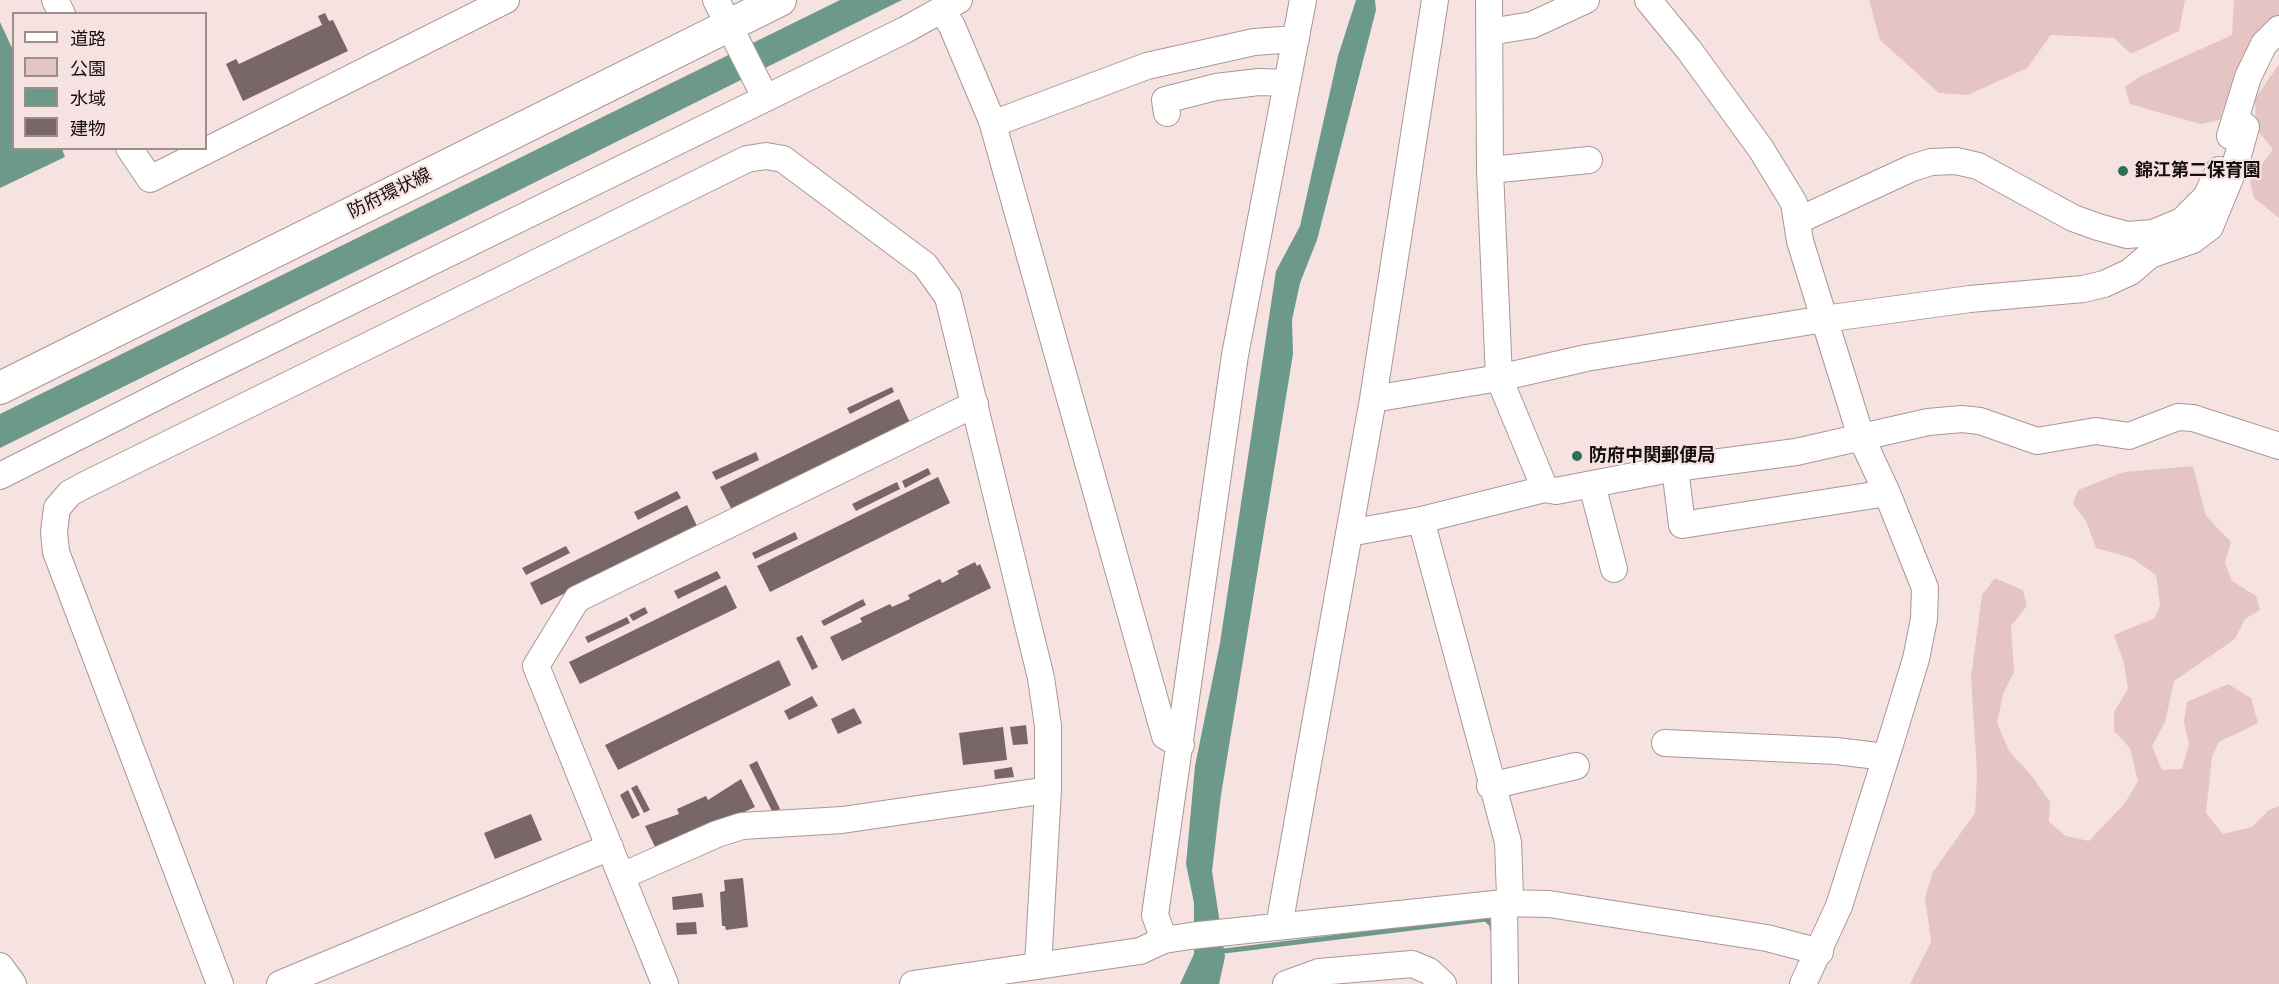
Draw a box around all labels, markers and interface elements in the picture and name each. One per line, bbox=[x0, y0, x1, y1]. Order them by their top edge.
legend bbox=[12, 12, 207, 150]
text: 道路 bbox=[70, 28, 106, 49]
text: 公園 bbox=[70, 58, 106, 79]
text: 水域 bbox=[70, 88, 106, 109]
text: 建物 bbox=[70, 118, 106, 139]
place label: 錦江第二保育園 bbox=[2135, 160, 2261, 182]
marker: 錦江第二保育園 bbox=[2116, 164, 2130, 178]
street label: 防府環状線 bbox=[345, 165, 435, 223]
place label: 防府中関郵便局 bbox=[1589, 445, 1715, 467]
marker: 防府中関郵便局 bbox=[1570, 449, 1584, 463]

